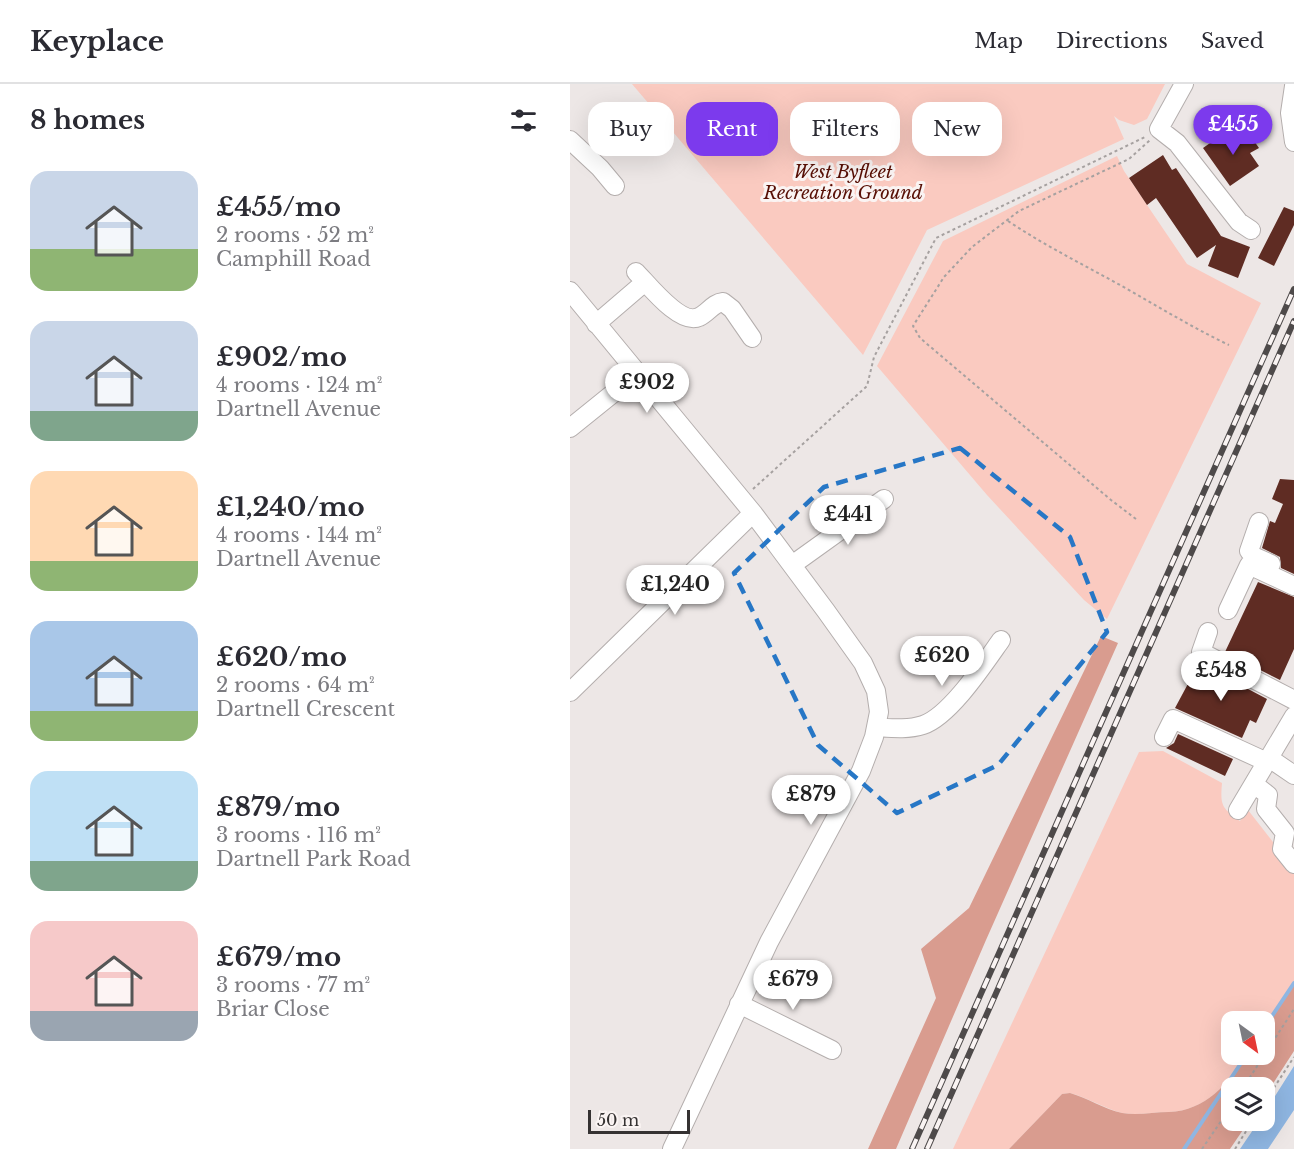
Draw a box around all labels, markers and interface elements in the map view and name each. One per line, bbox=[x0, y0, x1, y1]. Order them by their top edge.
text: Keyplace bbox=[30, 24, 164, 59]
text: Map bbox=[974, 28, 1023, 54]
text: Directions bbox=[1056, 28, 1168, 54]
text: Saved bbox=[1201, 28, 1264, 54]
chip: Buy bbox=[588, 102, 674, 156]
chip: Rent bbox=[686, 102, 778, 156]
chip: Filters bbox=[790, 102, 900, 156]
chip: New bbox=[912, 102, 1002, 156]
text: 8 homes bbox=[30, 104, 145, 136]
icon: filters bbox=[507, 104, 540, 137]
pin: £455 bbox=[1197, 105, 1269, 156]
text: £455 bbox=[1207, 112, 1259, 136]
park label: West Byfleet Recreation Ground bbox=[763, 161, 923, 204]
text: £455/mo bbox=[216, 191, 341, 223]
icon: home bbox=[78, 195, 150, 267]
text: 2 rooms · 52 m² bbox=[216, 223, 374, 247]
text: Camphill Road bbox=[216, 247, 371, 271]
text: £902/mo bbox=[216, 341, 347, 373]
icon: home bbox=[78, 345, 150, 417]
pin: £902 bbox=[611, 363, 683, 414]
text: £902 bbox=[619, 370, 675, 394]
text: 4 rooms · 124 m² bbox=[216, 373, 382, 397]
text: Dartnell Avenue bbox=[216, 397, 381, 421]
text: £1,240/mo bbox=[216, 491, 365, 523]
icon: home bbox=[78, 495, 150, 567]
pin: £441 bbox=[812, 495, 884, 546]
text: £441 bbox=[823, 502, 873, 526]
text: 4 rooms · 144 m² bbox=[216, 523, 382, 547]
text: Dartnell Avenue bbox=[216, 547, 381, 571]
pin: £1,240 bbox=[626, 565, 724, 616]
text: £1,240 bbox=[640, 572, 710, 596]
pin: £620 bbox=[906, 636, 978, 687]
text: £620/mo bbox=[216, 641, 347, 673]
text: £620 bbox=[914, 643, 970, 667]
icon: home bbox=[78, 645, 150, 717]
pin: £548 bbox=[1185, 651, 1257, 702]
text: £548 bbox=[1195, 658, 1247, 682]
text: 2 rooms · 64 m² bbox=[216, 673, 375, 697]
text: Dartnell Crescent bbox=[216, 697, 395, 721]
pin: £879 bbox=[775, 775, 847, 826]
text: £879 bbox=[786, 782, 836, 806]
text: £879/mo bbox=[216, 791, 340, 823]
icon: home bbox=[78, 795, 150, 867]
text: 3 rooms · 116 m² bbox=[216, 823, 381, 847]
text: Dartnell Park Road bbox=[216, 847, 411, 871]
text: £679/mo bbox=[216, 941, 341, 973]
icon: home bbox=[78, 945, 150, 1017]
pin: £679 bbox=[757, 960, 829, 1011]
text: £679 bbox=[767, 967, 819, 991]
text: 3 rooms · 77 m² bbox=[216, 973, 370, 997]
text: Briar Close bbox=[216, 997, 330, 1021]
north arrow bbox=[1221, 1011, 1275, 1065]
map controls bbox=[1221, 1011, 1275, 1131]
button: layers bbox=[1221, 1077, 1275, 1131]
scale bar bbox=[588, 1107, 690, 1134]
text: 50 m bbox=[597, 1110, 639, 1130]

